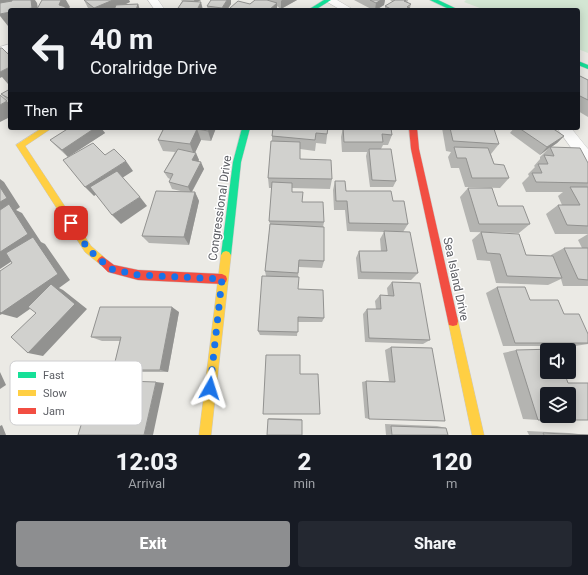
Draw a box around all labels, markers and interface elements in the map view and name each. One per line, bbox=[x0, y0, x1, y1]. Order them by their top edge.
text: 40 m bbox=[90, 23, 153, 56]
icon: left bbox=[24, 24, 76, 76]
text: Coralridge Drive bbox=[90, 57, 217, 78]
icon: arrive bbox=[65, 100, 87, 122]
text: Then bbox=[24, 102, 57, 120]
street label: Congressional Drive bbox=[206, 154, 234, 262]
pin bbox=[54, 206, 88, 240]
icon: arrive bbox=[60, 212, 82, 234]
street label: Sea Island Drive bbox=[440, 236, 472, 322]
map controls bbox=[540, 343, 576, 423]
button: sound bbox=[540, 343, 576, 379]
legend bbox=[10, 361, 142, 425]
position arrow bbox=[189, 367, 231, 409]
text: Fast bbox=[43, 369, 65, 382]
text: Slow bbox=[43, 387, 67, 400]
button: layers bbox=[540, 387, 576, 423]
text: Jam bbox=[43, 405, 65, 418]
text: 12:03 bbox=[116, 448, 178, 476]
text: 2 bbox=[297, 448, 311, 476]
text: 120 bbox=[431, 448, 472, 476]
text: Arrival bbox=[128, 476, 165, 491]
text: min bbox=[294, 476, 315, 491]
text: m bbox=[446, 476, 457, 491]
button: Exit bbox=[16, 521, 290, 567]
button: Share bbox=[298, 521, 572, 567]

